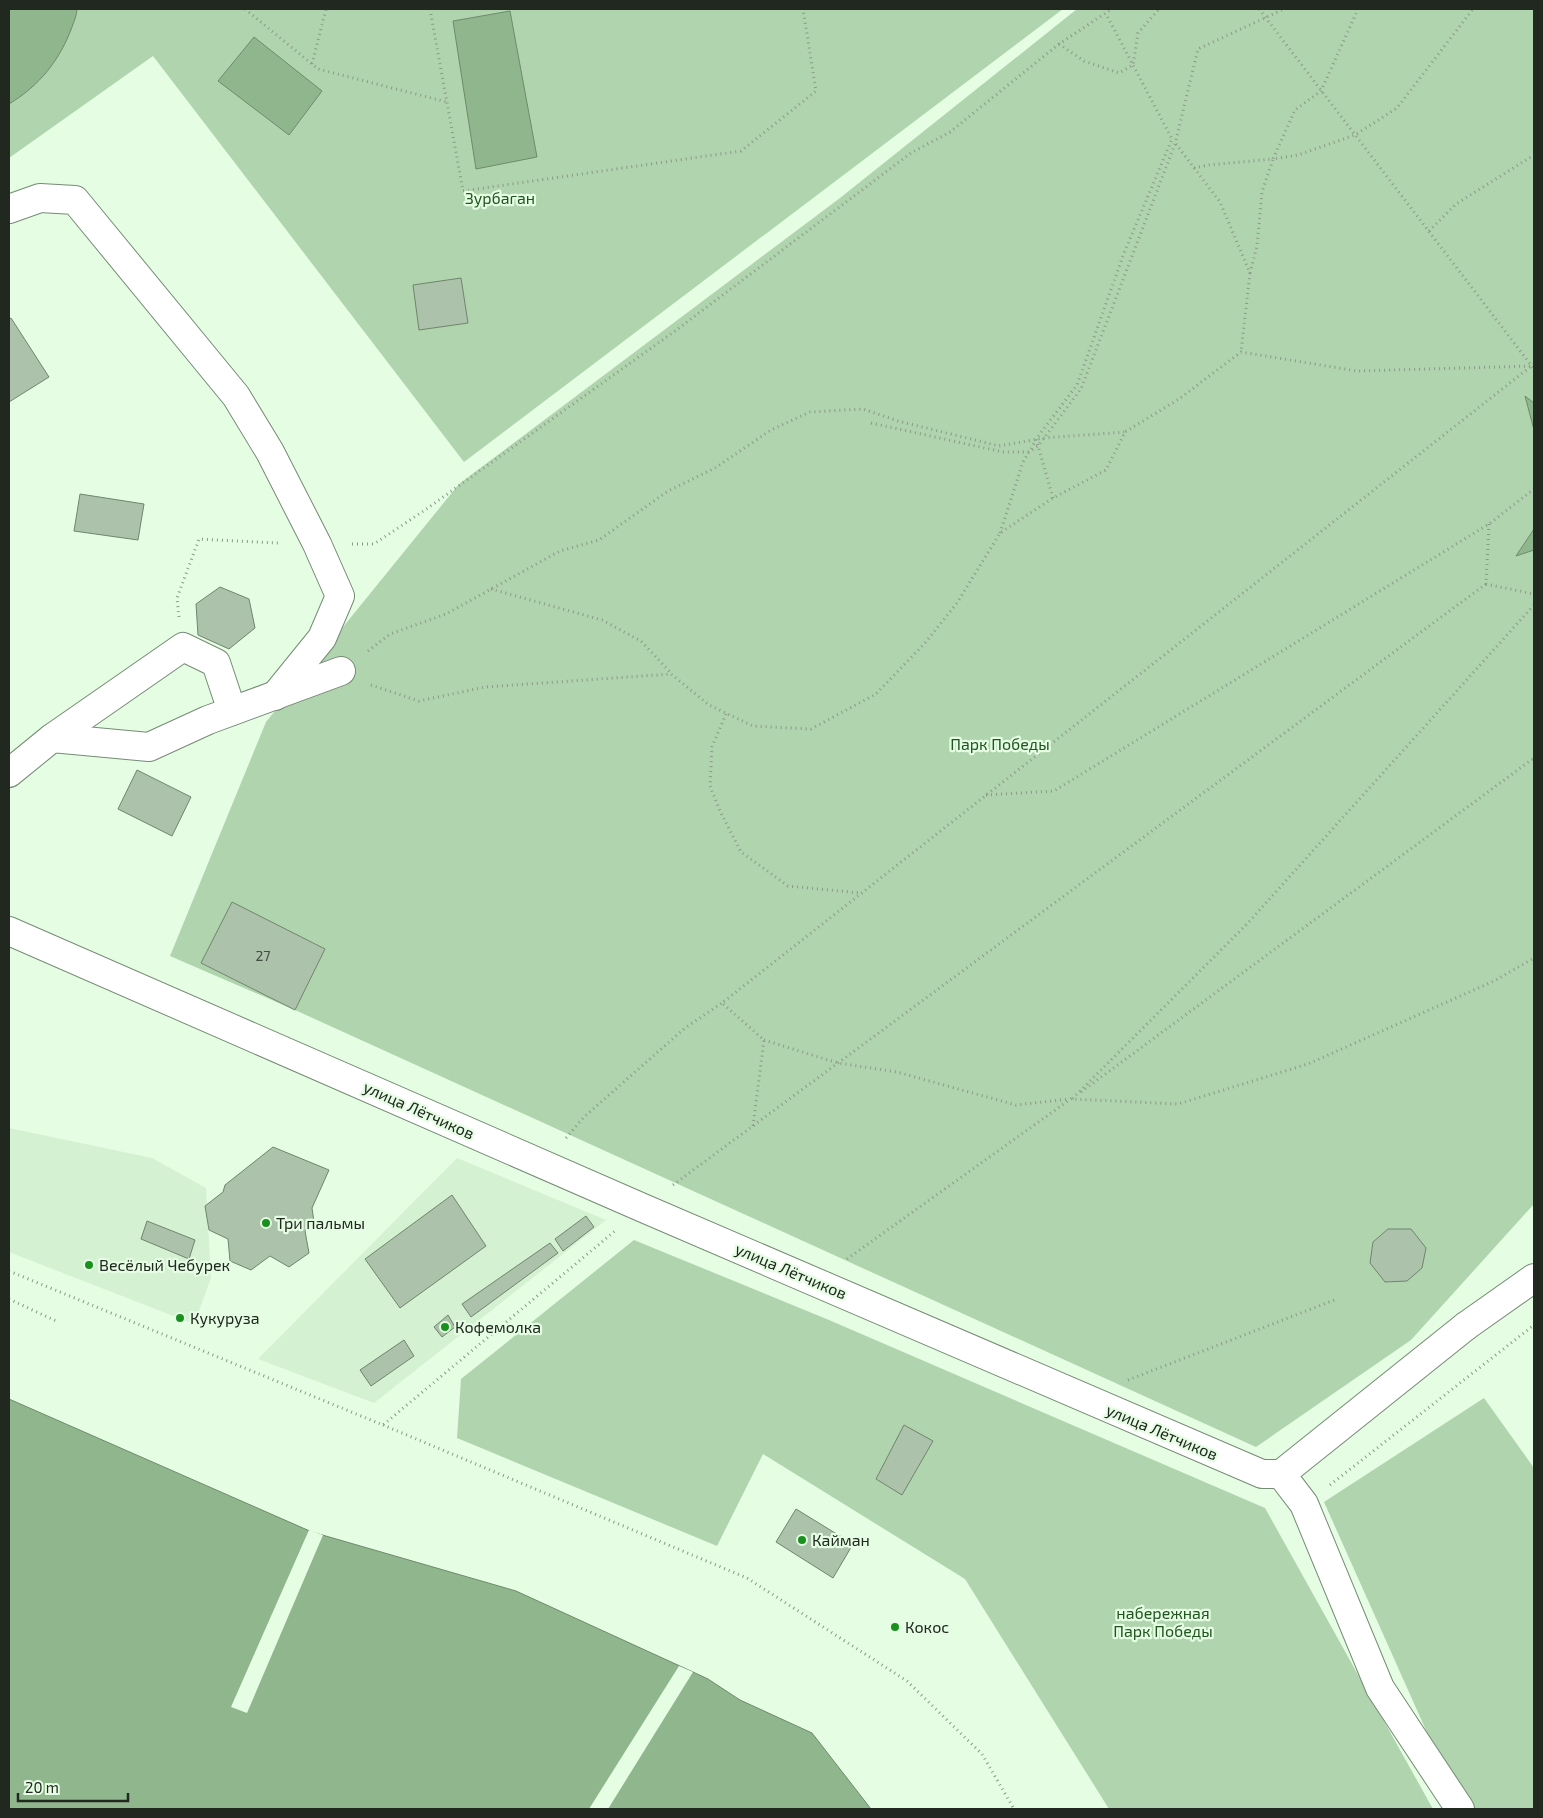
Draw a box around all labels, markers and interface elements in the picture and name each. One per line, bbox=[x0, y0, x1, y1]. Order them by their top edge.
park label: Зурбаган bbox=[465, 188, 535, 208]
park label: Парк Победы bbox=[950, 734, 1050, 753]
house number: 27 bbox=[255, 947, 271, 964]
street label: улица Лётчиков bbox=[360, 1077, 478, 1143]
place label: Три пальмы bbox=[276, 1213, 365, 1232]
marker: Три пальмы bbox=[260, 1217, 272, 1229]
street label: улица Лётчиков bbox=[732, 1238, 850, 1304]
place label: Весёлый Чебурек bbox=[99, 1255, 231, 1275]
marker: Весёлый Чебурек bbox=[83, 1259, 95, 1271]
place label: Кукуруза bbox=[190, 1308, 260, 1328]
marker: Кукуруза bbox=[174, 1312, 186, 1324]
place label: Кофемолка bbox=[455, 1317, 541, 1336]
marker: Кофемолка bbox=[439, 1321, 451, 1333]
street label: улица Лётчиков bbox=[1103, 1399, 1221, 1465]
place label: Кайман bbox=[812, 1530, 870, 1549]
marker: Кайман bbox=[796, 1534, 808, 1546]
park label: набережная Парк Победы bbox=[1113, 1603, 1213, 1640]
place label: Кокос bbox=[905, 1617, 949, 1636]
marker: Кокос bbox=[889, 1621, 901, 1633]
scale bar bbox=[18, 1770, 128, 1802]
text: 20 m bbox=[25, 1778, 59, 1796]

